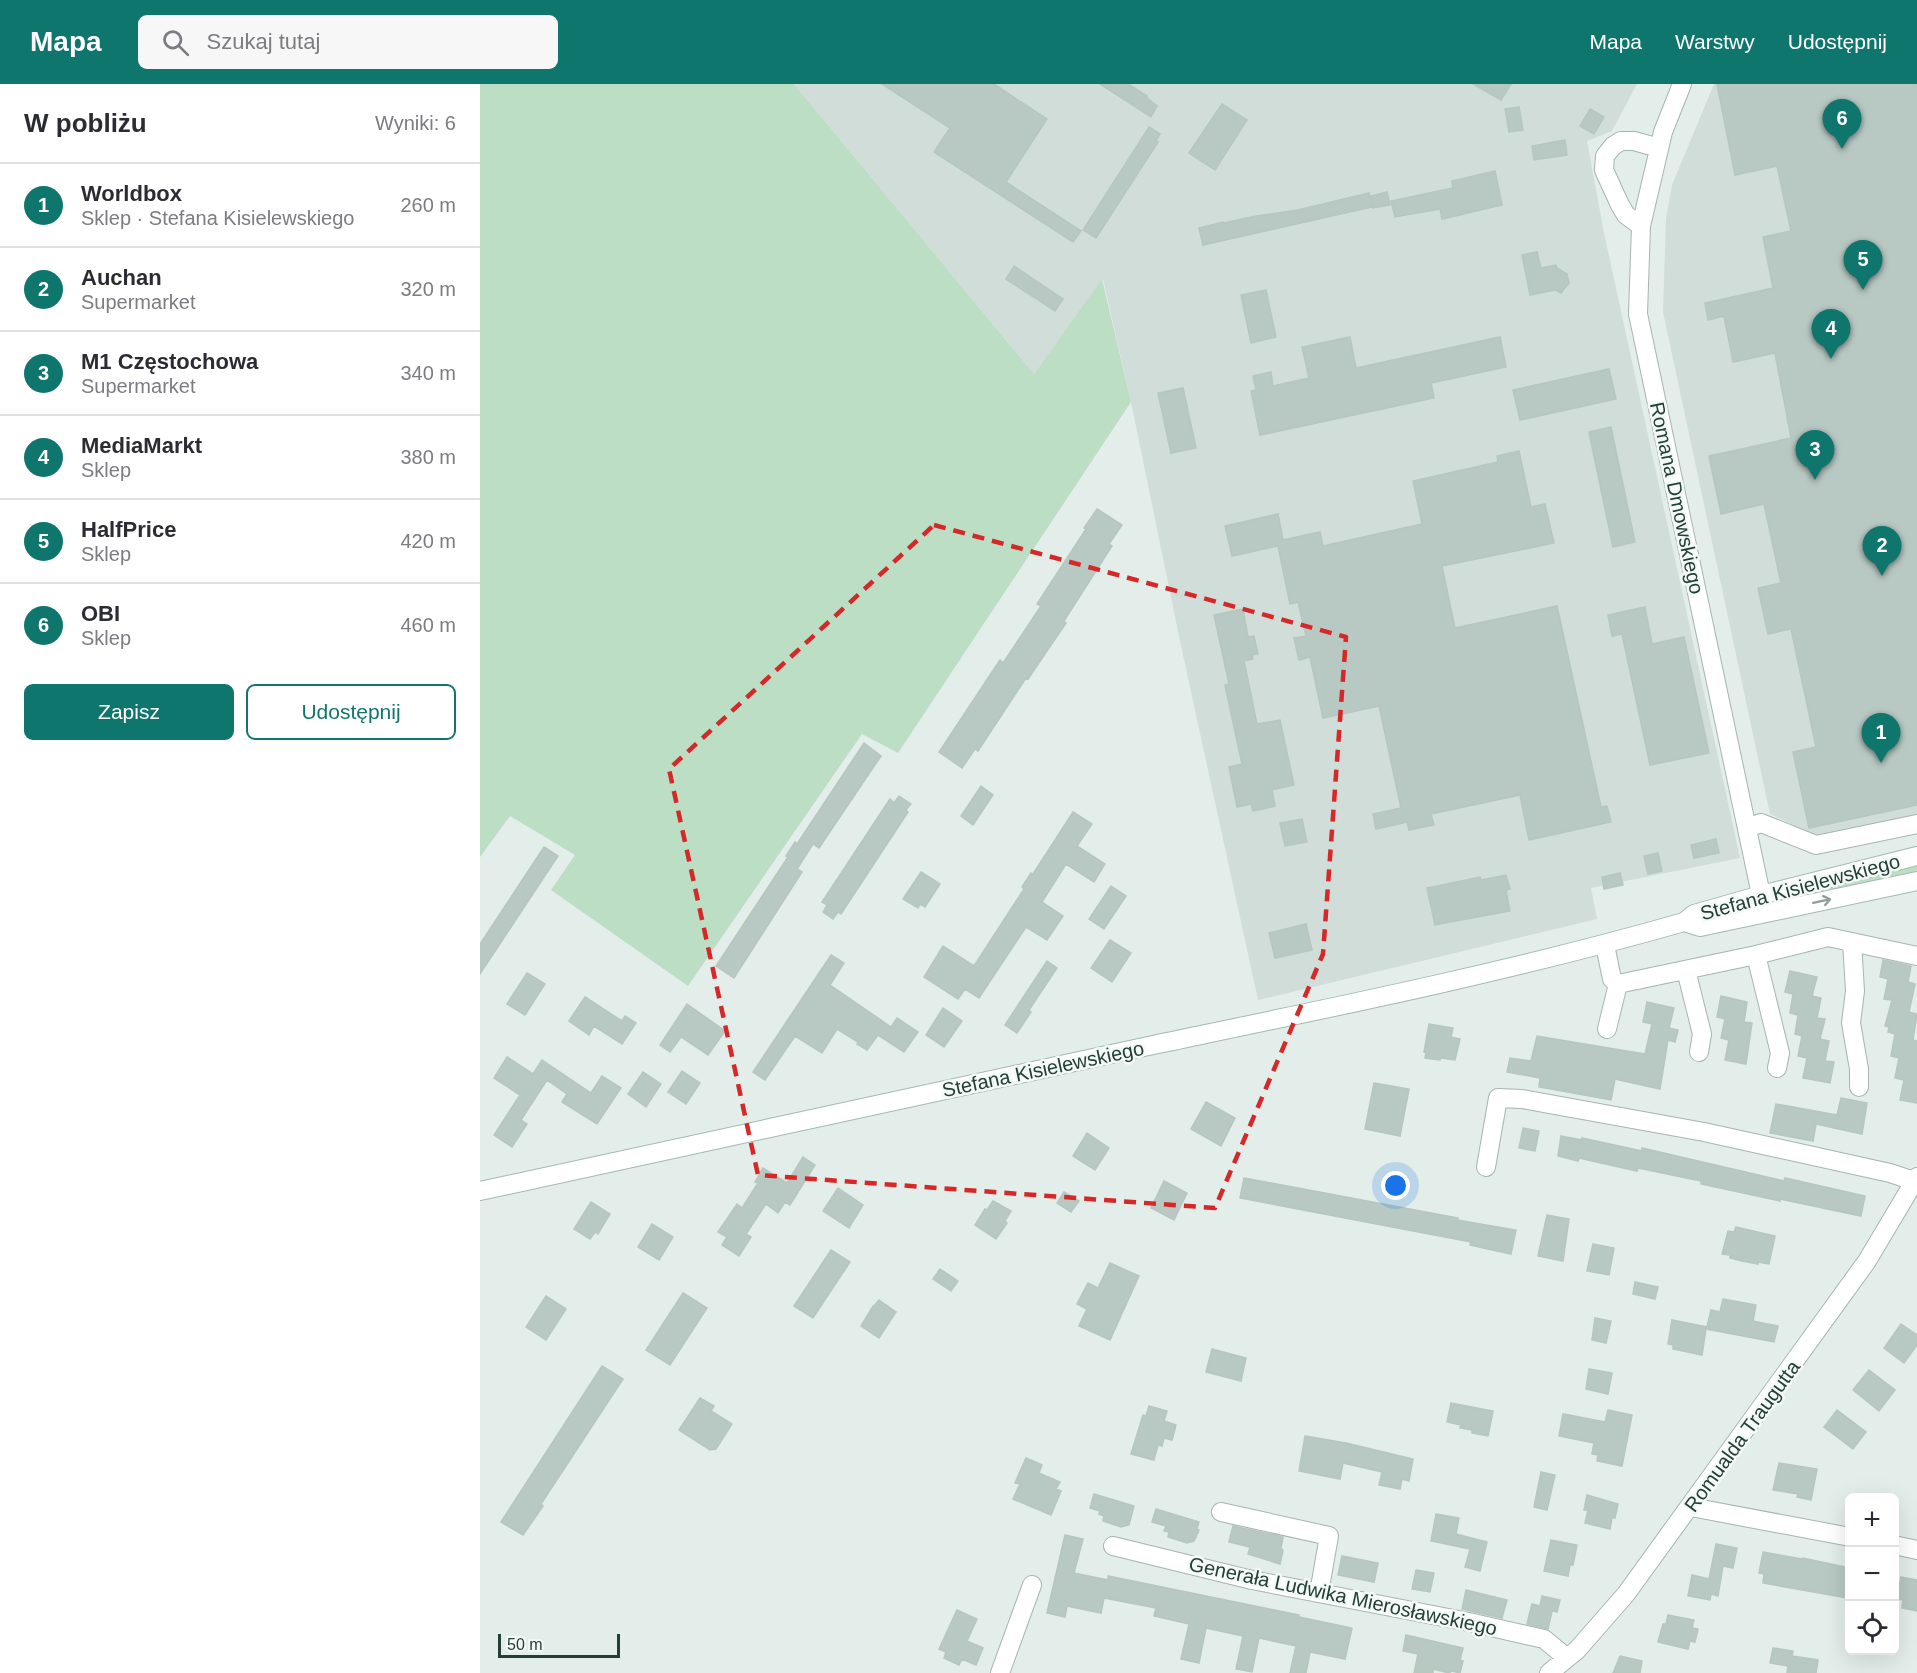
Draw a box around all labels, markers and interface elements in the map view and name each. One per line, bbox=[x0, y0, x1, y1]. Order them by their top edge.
search box bbox=[138, 15, 558, 69]
text: Mapa bbox=[30, 26, 102, 57]
icon: search bbox=[159, 26, 192, 59]
text: Szukaj tutaj bbox=[207, 29, 320, 54]
text: Mapa bbox=[1590, 30, 1642, 53]
text: Warstwy bbox=[1675, 30, 1755, 53]
text: Udostępnij bbox=[1788, 30, 1887, 53]
pin: 6 bbox=[1822, 100, 1862, 149]
text: W pobliżu bbox=[24, 108, 147, 138]
text: Wyniki: 6 bbox=[375, 112, 456, 134]
text: Worldbox bbox=[81, 181, 182, 206]
text: 1 bbox=[38, 194, 49, 216]
text: 260 m bbox=[400, 194, 456, 216]
text: Sklep · Stefana Kisielewskiego bbox=[81, 207, 354, 229]
pin: 5 bbox=[1844, 240, 1882, 290]
text: Auchan bbox=[81, 265, 162, 290]
text: 2 bbox=[38, 278, 49, 300]
text: 320 m bbox=[400, 278, 456, 300]
text: Supermarket bbox=[81, 291, 196, 313]
pin: 4 bbox=[1812, 310, 1850, 359]
text: M1 Częstochowa bbox=[81, 349, 258, 374]
text: 3 bbox=[38, 362, 49, 384]
text: 340 m bbox=[400, 362, 456, 384]
text: Supermarket bbox=[81, 375, 196, 397]
street label: Romana Dmowskiego bbox=[1646, 400, 1708, 596]
pin: 3 bbox=[1796, 430, 1834, 480]
text: MediaMarkt bbox=[81, 433, 202, 458]
text: 4 bbox=[38, 446, 49, 468]
text: 380 m bbox=[400, 446, 456, 468]
text: Sklep bbox=[81, 459, 131, 481]
text: HalfPrice bbox=[81, 517, 176, 542]
pin: 2 bbox=[1862, 526, 1902, 576]
text: 5 bbox=[38, 530, 49, 552]
text: 420 m bbox=[400, 530, 456, 552]
text: Sklep bbox=[81, 543, 131, 565]
text: OBI bbox=[81, 601, 120, 626]
text: 6 bbox=[38, 614, 49, 636]
text: 460 m bbox=[400, 614, 456, 636]
text: Sklep bbox=[81, 627, 131, 649]
button: Zapisz bbox=[24, 684, 234, 740]
button: Udostępnij bbox=[246, 684, 456, 740]
pin: 1 bbox=[1862, 714, 1900, 763]
street label: Stefana Kisielewskiego bbox=[1698, 850, 1902, 924]
one-way arrow bbox=[1812, 895, 1831, 907]
street label: Stefana Kisielewskiego bbox=[940, 1037, 1146, 1101]
your location bbox=[1381, 1171, 1410, 1200]
street label: Romualda Traugutta bbox=[1680, 1356, 1805, 1516]
map controls bbox=[1845, 1493, 1899, 1655]
button: + bbox=[1845, 1493, 1899, 1547]
button: − bbox=[1845, 1547, 1899, 1601]
street label: Generała Ludwika Mierosławskiego bbox=[1187, 1553, 1499, 1639]
button: locate bbox=[1845, 1601, 1899, 1655]
scale bar bbox=[498, 1631, 620, 1658]
text: 50 m bbox=[507, 1636, 543, 1653]

